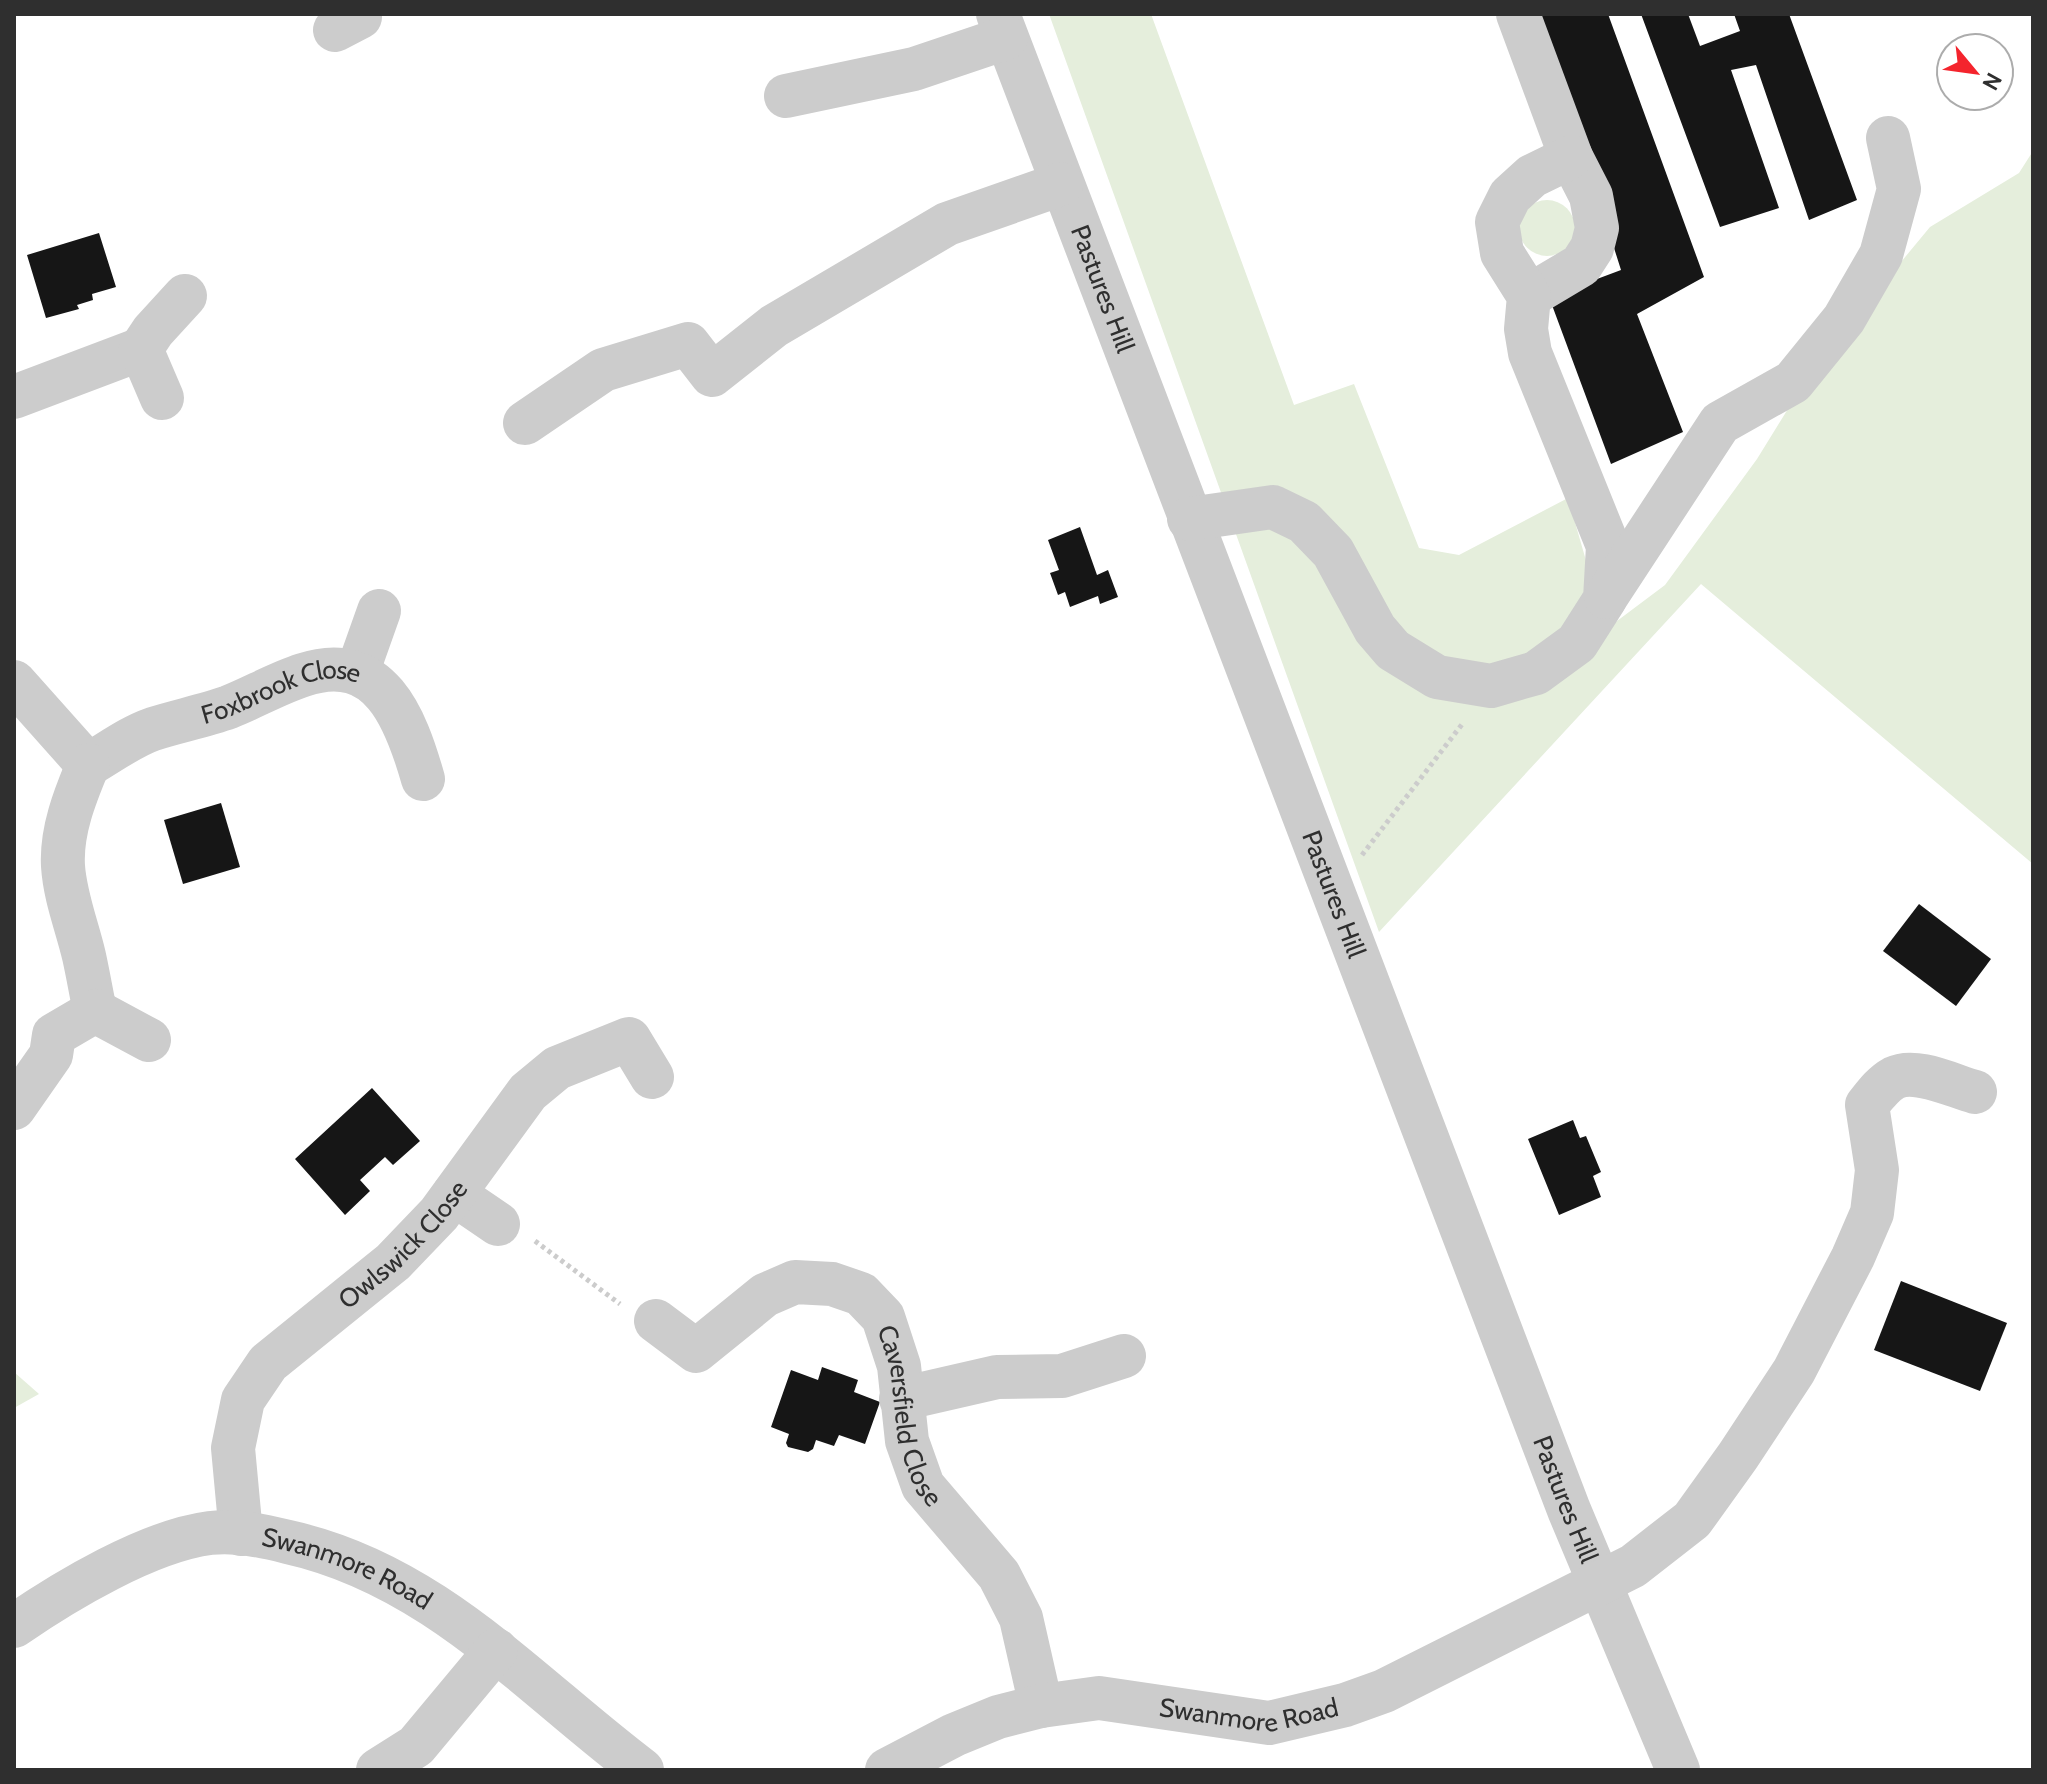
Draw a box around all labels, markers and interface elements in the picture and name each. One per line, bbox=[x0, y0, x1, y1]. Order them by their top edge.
north arrow bbox=[1935, 32, 2015, 112]
text: N bbox=[1976, 68, 2008, 95]
street label: Pastures Hill bbox=[1064, 220, 1142, 357]
street label: Foxbrook Close bbox=[197, 653, 365, 731]
street label: Pastures Hill bbox=[1295, 826, 1373, 962]
street label: Owlswick Close bbox=[332, 1174, 474, 1316]
street label: Caversfield Close bbox=[871, 1321, 949, 1513]
street label: Pastures Hill bbox=[1526, 1431, 1605, 1568]
street label: Swanmore Road bbox=[259, 1521, 438, 1617]
street label: Swanmore Road bbox=[1157, 1691, 1342, 1740]

